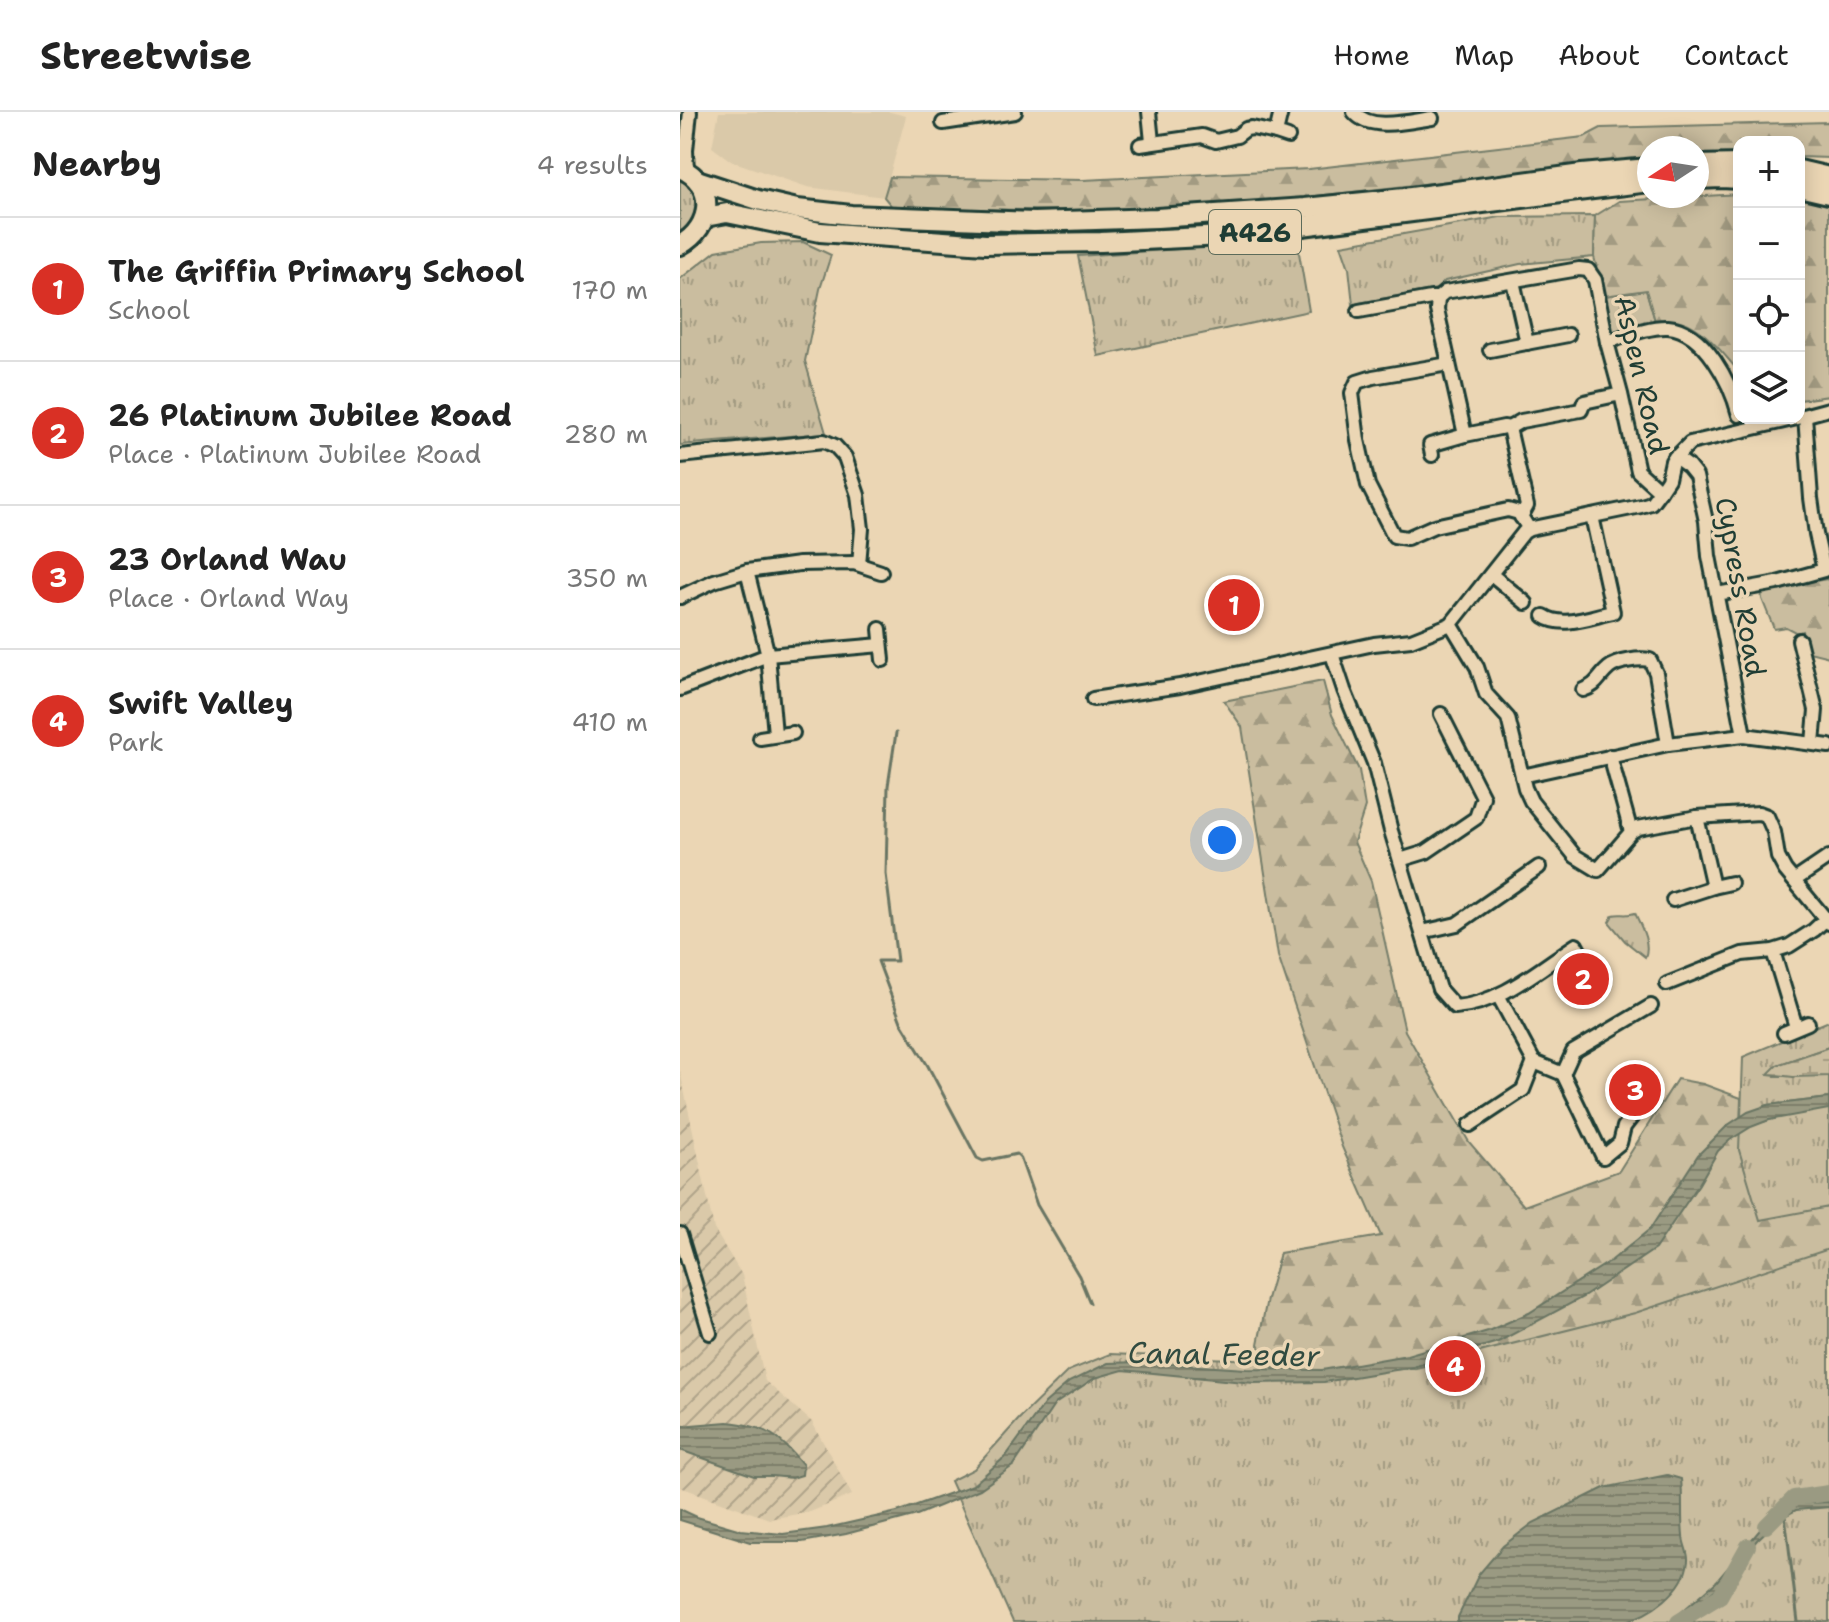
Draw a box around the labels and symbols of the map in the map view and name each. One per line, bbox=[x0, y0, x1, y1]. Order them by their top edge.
north arrow bbox=[1637, 136, 1709, 208]
road number: A426 bbox=[1209, 210, 1301, 254]
street label: Aspen Road bbox=[1605, 292, 1679, 458]
street label: Cypress Road bbox=[1706, 494, 1776, 680]
pin: 1 bbox=[1208, 575, 1260, 635]
your location bbox=[1202, 820, 1242, 860]
pin: 2 bbox=[1557, 949, 1609, 1009]
pin: 3 bbox=[1609, 1060, 1661, 1120]
water label: Canal Feeder bbox=[1127, 1332, 1321, 1376]
pin: 4 bbox=[1429, 1336, 1481, 1396]

